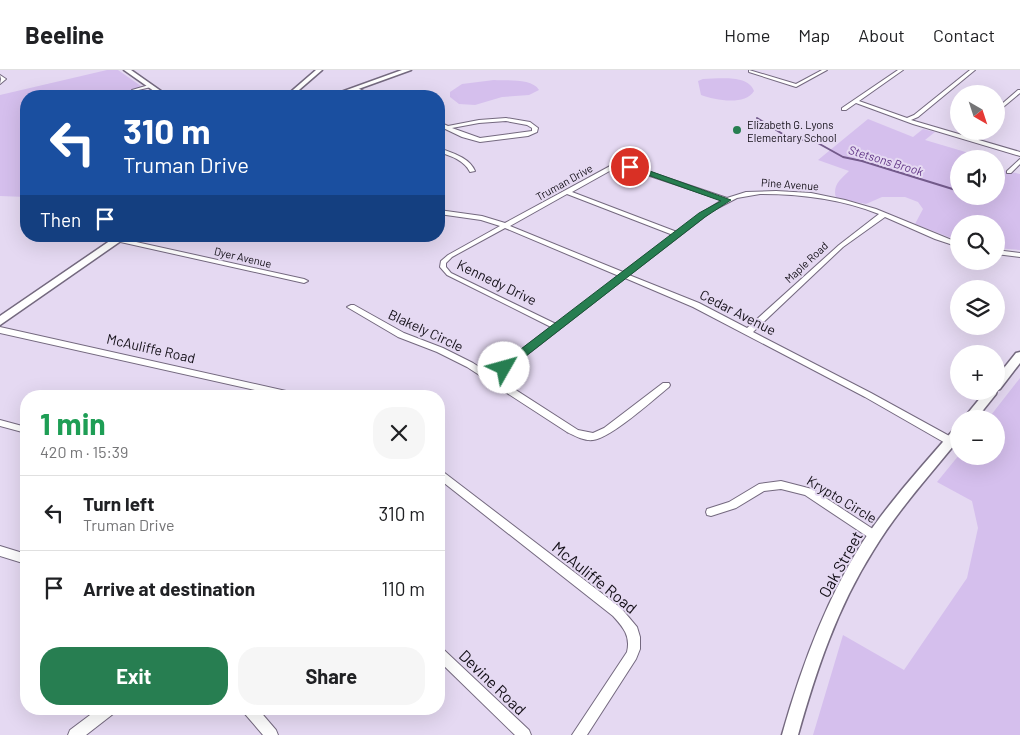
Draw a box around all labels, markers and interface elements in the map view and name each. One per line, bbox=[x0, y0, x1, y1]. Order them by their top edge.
text: Beeline bbox=[25, 20, 104, 49]
text: Home bbox=[724, 24, 770, 46]
text: Map bbox=[798, 24, 830, 46]
text: About bbox=[858, 24, 905, 46]
text: Contact bbox=[933, 24, 995, 46]
north arrow bbox=[950, 85, 1005, 140]
map controls bbox=[950, 85, 1005, 465]
text: 310 m bbox=[123, 109, 210, 151]
icon: left bbox=[40, 110, 105, 175]
place label: Elizabeth G. Lyons Elementary School bbox=[747, 118, 837, 144]
marker: Elizabeth G. Lyons Elementary School bbox=[731, 124, 743, 136]
water label: Stetsons Brook bbox=[847, 142, 925, 178]
pin bbox=[609, 146, 651, 188]
button: sound bbox=[950, 150, 1005, 205]
text: Truman Drive bbox=[123, 151, 249, 177]
icon: arrive bbox=[616, 153, 644, 181]
street label: Truman Drive bbox=[533, 161, 595, 203]
street label: Pine Avenue bbox=[761, 175, 820, 193]
icon: arrive bbox=[91, 205, 119, 233]
text: Then bbox=[40, 208, 81, 231]
button: search bbox=[950, 215, 1005, 270]
street label: Maple Road bbox=[782, 239, 830, 285]
street label: Dyer Avenue bbox=[213, 244, 273, 270]
street label: Kennedy Drive bbox=[454, 255, 540, 309]
button: layers bbox=[950, 280, 1005, 335]
street label: Cedar Avenue bbox=[697, 286, 779, 338]
street label: Blakely Circle bbox=[386, 305, 466, 355]
street label: McAuliffe Road bbox=[105, 330, 197, 366]
position arrow bbox=[477, 341, 529, 393]
button: + bbox=[950, 345, 1005, 400]
text: 1 min bbox=[40, 405, 106, 441]
button: close bbox=[373, 407, 425, 459]
button: − bbox=[950, 410, 1005, 465]
text: 420 m · 15:39 bbox=[40, 442, 128, 461]
street label: Krypto Circle bbox=[804, 471, 880, 527]
text: Turn left bbox=[83, 492, 154, 515]
icon: left bbox=[40, 499, 68, 527]
text: 310 m bbox=[378, 502, 425, 525]
text: Truman Drive bbox=[83, 515, 175, 534]
street label: Oak Street bbox=[814, 528, 866, 600]
street label: McAuliffe Road bbox=[549, 537, 641, 617]
icon: arrive bbox=[40, 574, 68, 602]
text: Arrive at destination bbox=[83, 577, 255, 600]
text: 110 m bbox=[381, 577, 425, 600]
street label: Devine Road bbox=[456, 645, 530, 719]
button: Exit bbox=[40, 647, 228, 705]
button: Share bbox=[238, 647, 425, 705]

